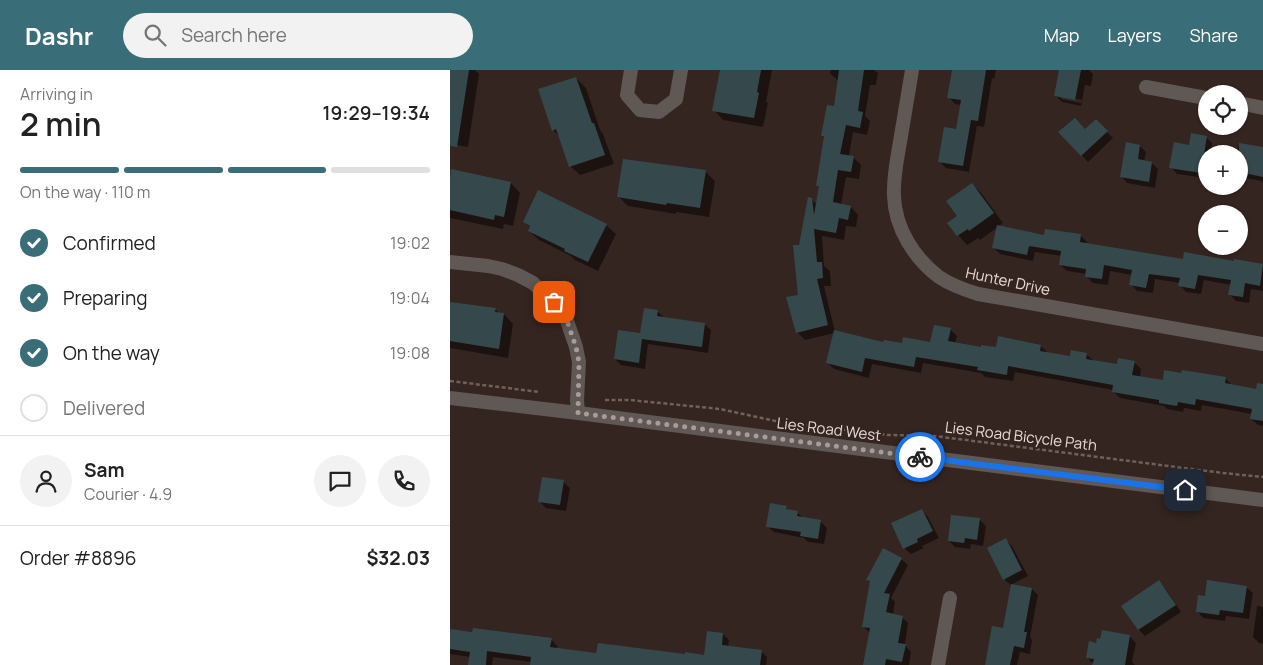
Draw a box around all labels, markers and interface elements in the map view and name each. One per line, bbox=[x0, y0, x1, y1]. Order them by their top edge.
search box bbox=[123, 13, 473, 58]
text: Dashr bbox=[25, 19, 93, 52]
icon: search bbox=[141, 21, 169, 49]
text: Search here bbox=[181, 22, 287, 48]
text: Map bbox=[1044, 23, 1079, 47]
text: Layers bbox=[1107, 23, 1161, 47]
text: Share bbox=[1189, 23, 1238, 47]
text: Arriving in bbox=[20, 83, 93, 105]
map controls bbox=[1198, 85, 1248, 255]
button: locate bbox=[1198, 85, 1248, 135]
text: 19:29–19:34 bbox=[323, 100, 430, 126]
text: 2 min bbox=[20, 102, 102, 146]
button: + bbox=[1198, 145, 1248, 195]
text: On the way · 110 m bbox=[20, 181, 150, 203]
button: − bbox=[1198, 205, 1248, 255]
icon: check bbox=[20, 229, 48, 257]
text: Confirmed bbox=[63, 230, 156, 256]
text: 19:02 bbox=[390, 232, 430, 254]
street label: Hunter Drive bbox=[964, 262, 1052, 300]
pin bbox=[533, 281, 575, 323]
icon: check bbox=[20, 284, 48, 312]
text: Preparing bbox=[63, 285, 148, 311]
text: 19:04 bbox=[390, 287, 430, 309]
icon: bag bbox=[540, 288, 568, 316]
icon: check bbox=[20, 339, 48, 367]
text: On the way bbox=[63, 340, 160, 366]
text: 19:08 bbox=[390, 342, 430, 364]
text: Delivered bbox=[63, 395, 145, 421]
street label: Lies Road West bbox=[776, 412, 882, 446]
street label: Lies Road Bicycle Path bbox=[944, 416, 1098, 456]
courier bbox=[895, 432, 945, 482]
icon: bike bbox=[906, 443, 934, 471]
button: person bbox=[20, 455, 72, 507]
button: chat bbox=[314, 455, 366, 507]
button: phone bbox=[378, 455, 430, 507]
text: Sam bbox=[84, 457, 125, 483]
pin bbox=[1164, 469, 1206, 511]
icon: home bbox=[1171, 476, 1199, 504]
text: Courier · 4.9 bbox=[84, 483, 172, 505]
text: Order #8896 bbox=[20, 545, 137, 571]
text: $32.03 bbox=[366, 545, 430, 571]

